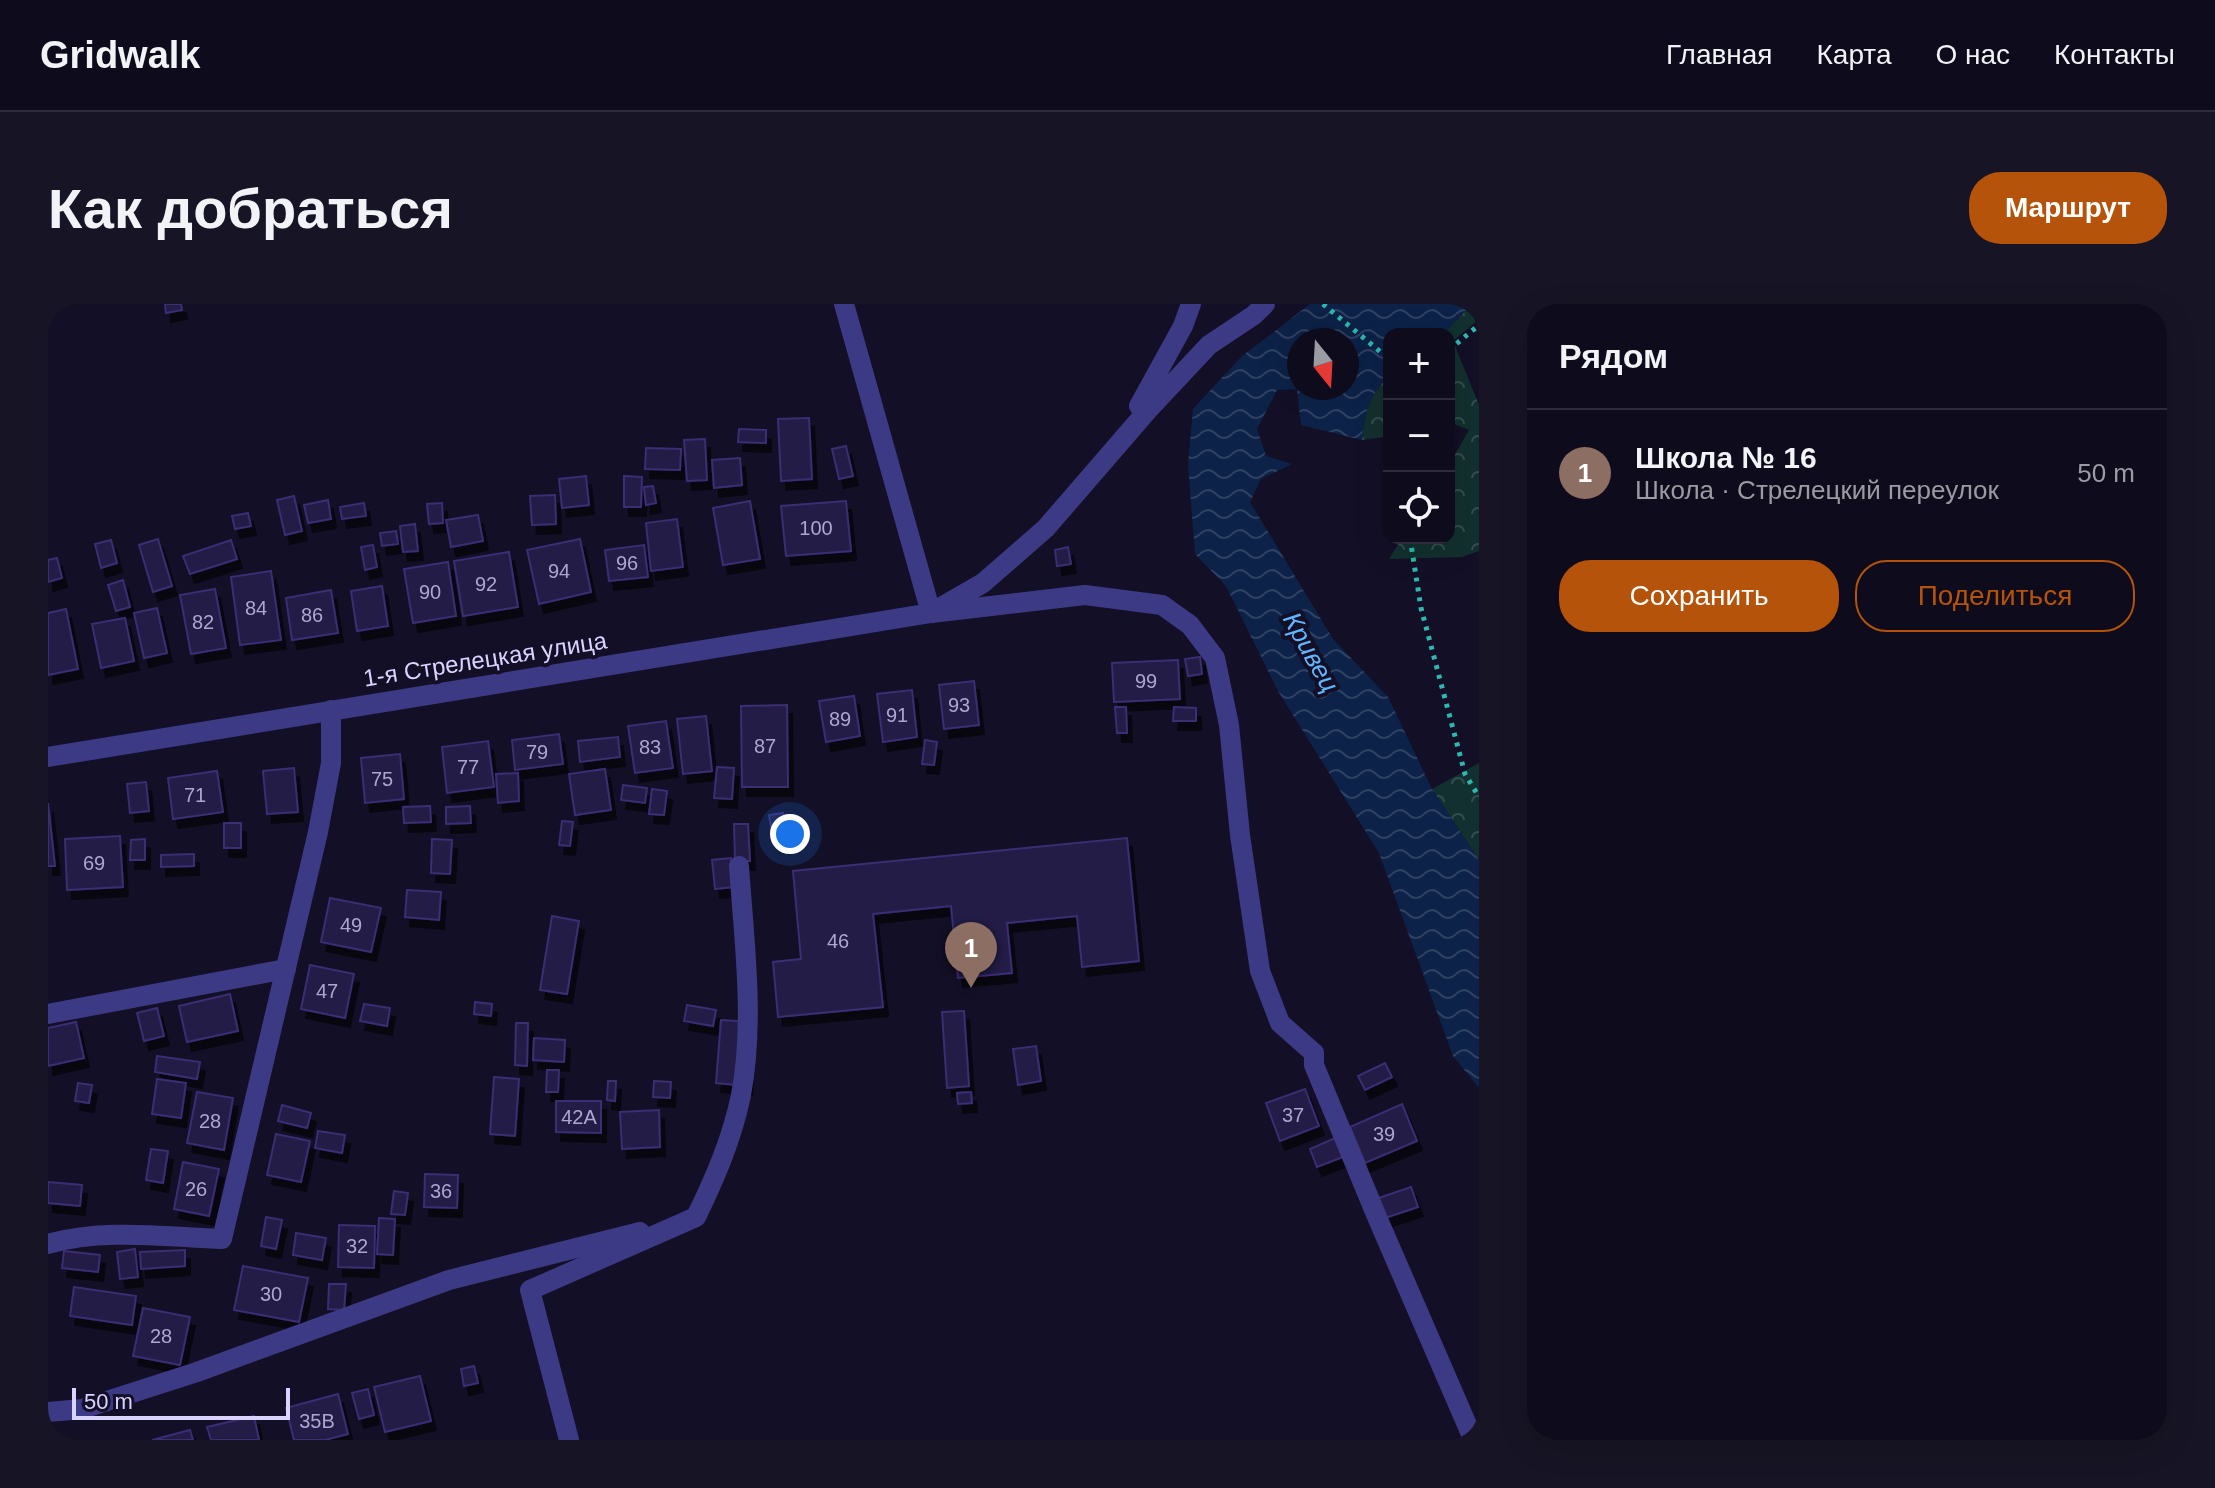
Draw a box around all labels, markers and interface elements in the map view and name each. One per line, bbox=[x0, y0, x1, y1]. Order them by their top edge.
text: Gridwalk bbox=[40, 34, 201, 76]
text: Главная bbox=[1666, 39, 1773, 70]
text: Карта bbox=[1817, 39, 1891, 70]
text: О нас bbox=[1935, 39, 2010, 70]
text: Контакты bbox=[2054, 39, 2175, 70]
button: Маршрут bbox=[1969, 172, 2167, 244]
text: Как добраться bbox=[48, 177, 453, 240]
north arrow bbox=[1287, 328, 1359, 400]
map controls bbox=[1383, 328, 1455, 544]
button: + bbox=[1383, 328, 1455, 400]
text: Рядом bbox=[1559, 337, 1668, 375]
button: − bbox=[1383, 400, 1455, 472]
text: Школа № 16 bbox=[1635, 441, 1817, 474]
text: 1 bbox=[1578, 458, 1592, 488]
text: 50 m bbox=[2077, 458, 2135, 488]
button: locate bbox=[1383, 472, 1455, 544]
text: Школа · Стрелецкий переулок bbox=[1635, 475, 1999, 505]
house number: 100 bbox=[799, 517, 833, 539]
house number: 96 bbox=[616, 552, 638, 574]
house number: 94 bbox=[548, 560, 570, 582]
button: Сохранить bbox=[1559, 560, 1839, 632]
button: Поделиться bbox=[1855, 560, 2135, 632]
house number: 92 bbox=[475, 573, 497, 595]
house number: 90 bbox=[419, 581, 441, 603]
house number: 84 bbox=[245, 597, 267, 619]
house number: 86 bbox=[301, 604, 323, 626]
water label: Кривец bbox=[1277, 607, 1345, 697]
house number: 82 bbox=[192, 611, 214, 633]
street label: 1-я Стрелецкая улица bbox=[361, 626, 609, 692]
house number: 99 bbox=[1135, 670, 1157, 692]
house number: 93 bbox=[948, 694, 970, 716]
house number: 91 bbox=[886, 704, 908, 726]
house number: 89 bbox=[829, 708, 851, 730]
house number: 87 bbox=[754, 735, 776, 757]
house number: 83 bbox=[639, 736, 661, 758]
house number: 79 bbox=[526, 741, 548, 763]
house number: 77 bbox=[457, 756, 479, 778]
house number: 75 bbox=[371, 768, 393, 790]
house number: 71 bbox=[184, 784, 206, 806]
your location bbox=[770, 814, 810, 854]
house number: 69 bbox=[83, 852, 105, 874]
house number: 49 bbox=[340, 914, 362, 936]
pin: 1 bbox=[945, 922, 997, 988]
house number: 46 bbox=[827, 930, 849, 952]
house number: 47 bbox=[316, 980, 338, 1002]
house number: 37 bbox=[1282, 1104, 1304, 1126]
house number: 42А bbox=[561, 1106, 597, 1128]
house number: 28 bbox=[199, 1110, 221, 1132]
house number: 39 bbox=[1373, 1123, 1395, 1145]
house number: 26 bbox=[185, 1178, 207, 1200]
house number: 36 bbox=[430, 1180, 452, 1202]
house number: 32 bbox=[346, 1235, 368, 1257]
house number: 30 bbox=[260, 1283, 282, 1305]
house number: 28 bbox=[150, 1325, 172, 1347]
scale bar bbox=[72, 1384, 290, 1420]
text: 50 m bbox=[84, 1389, 133, 1414]
house number: 35В bbox=[299, 1410, 335, 1432]

